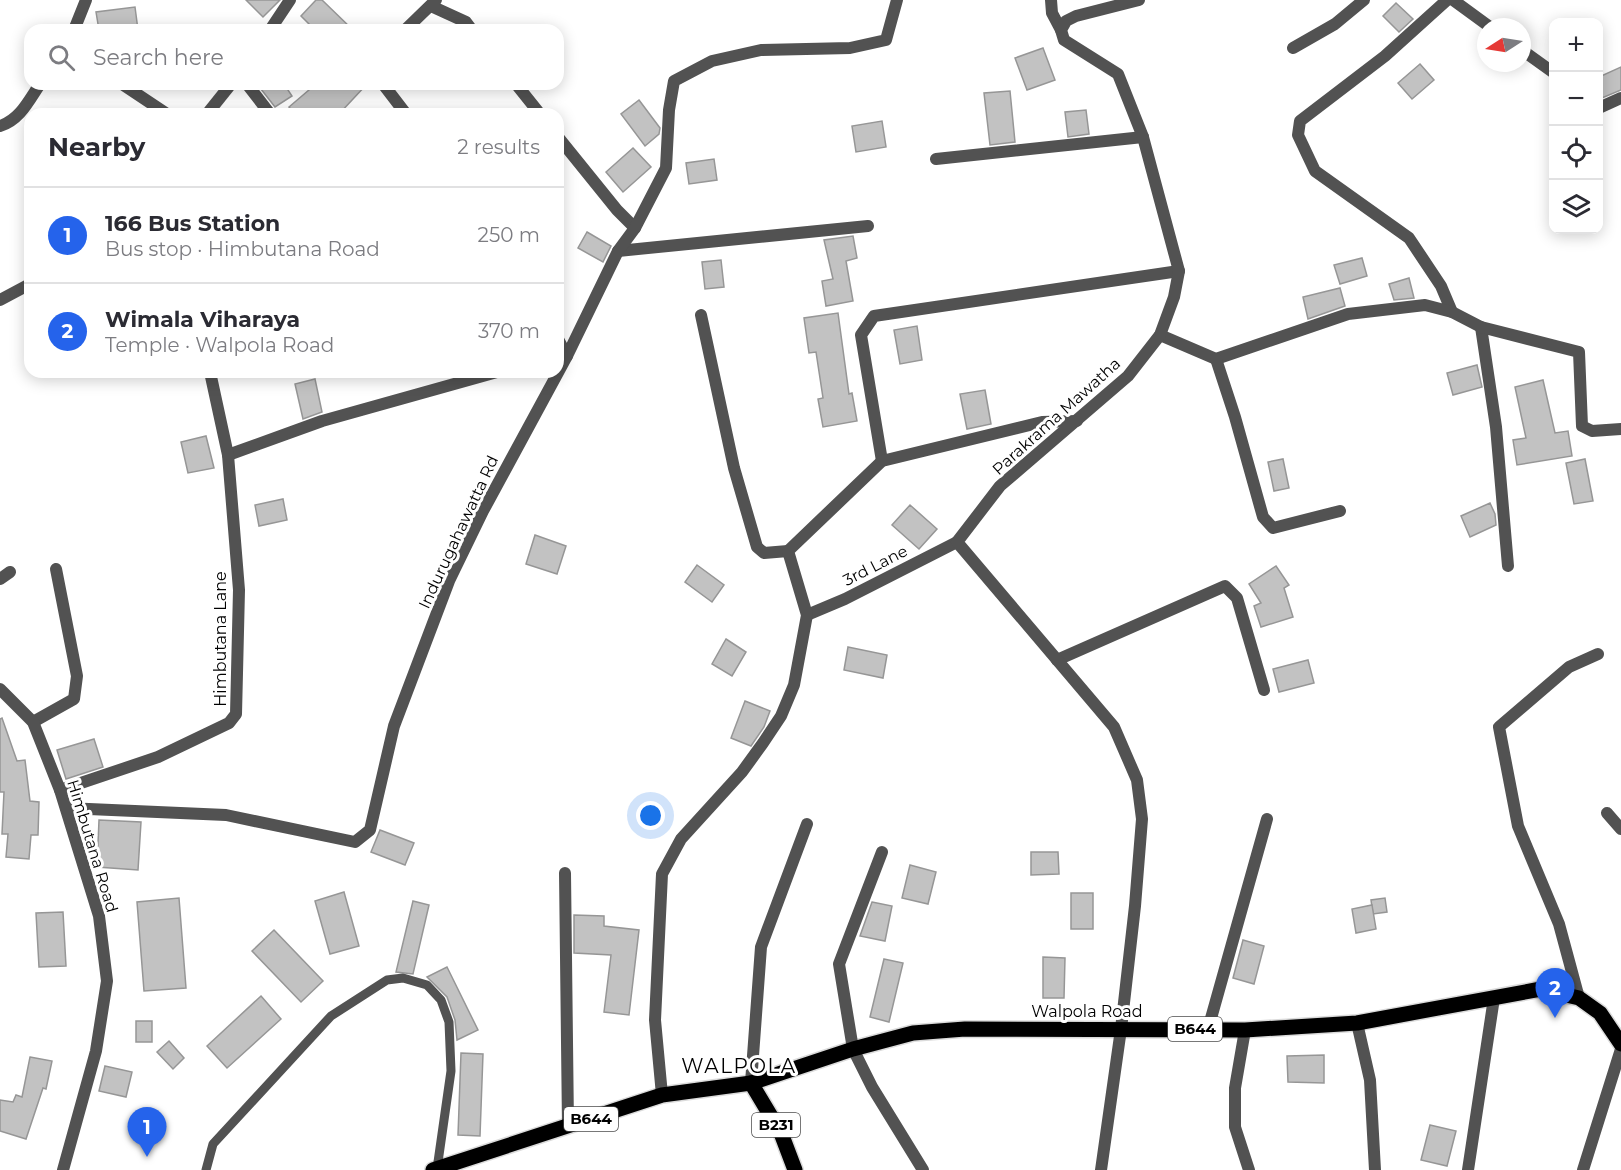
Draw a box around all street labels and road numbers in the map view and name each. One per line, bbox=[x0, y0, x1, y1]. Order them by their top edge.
street label: Parakrama Mawatha bbox=[988, 354, 1124, 479]
street label: Indurugahawatta Rd bbox=[415, 453, 502, 612]
street label: 3rd Lane bbox=[840, 541, 911, 590]
street label: Himbutana Lane bbox=[211, 571, 230, 707]
street label: Himbutana Road bbox=[63, 777, 122, 915]
street label: Walpola Road bbox=[1031, 1002, 1143, 1021]
road number: B644 bbox=[1168, 1017, 1222, 1041]
road number: B644 bbox=[564, 1107, 618, 1131]
road number: B231 bbox=[752, 1113, 800, 1137]

